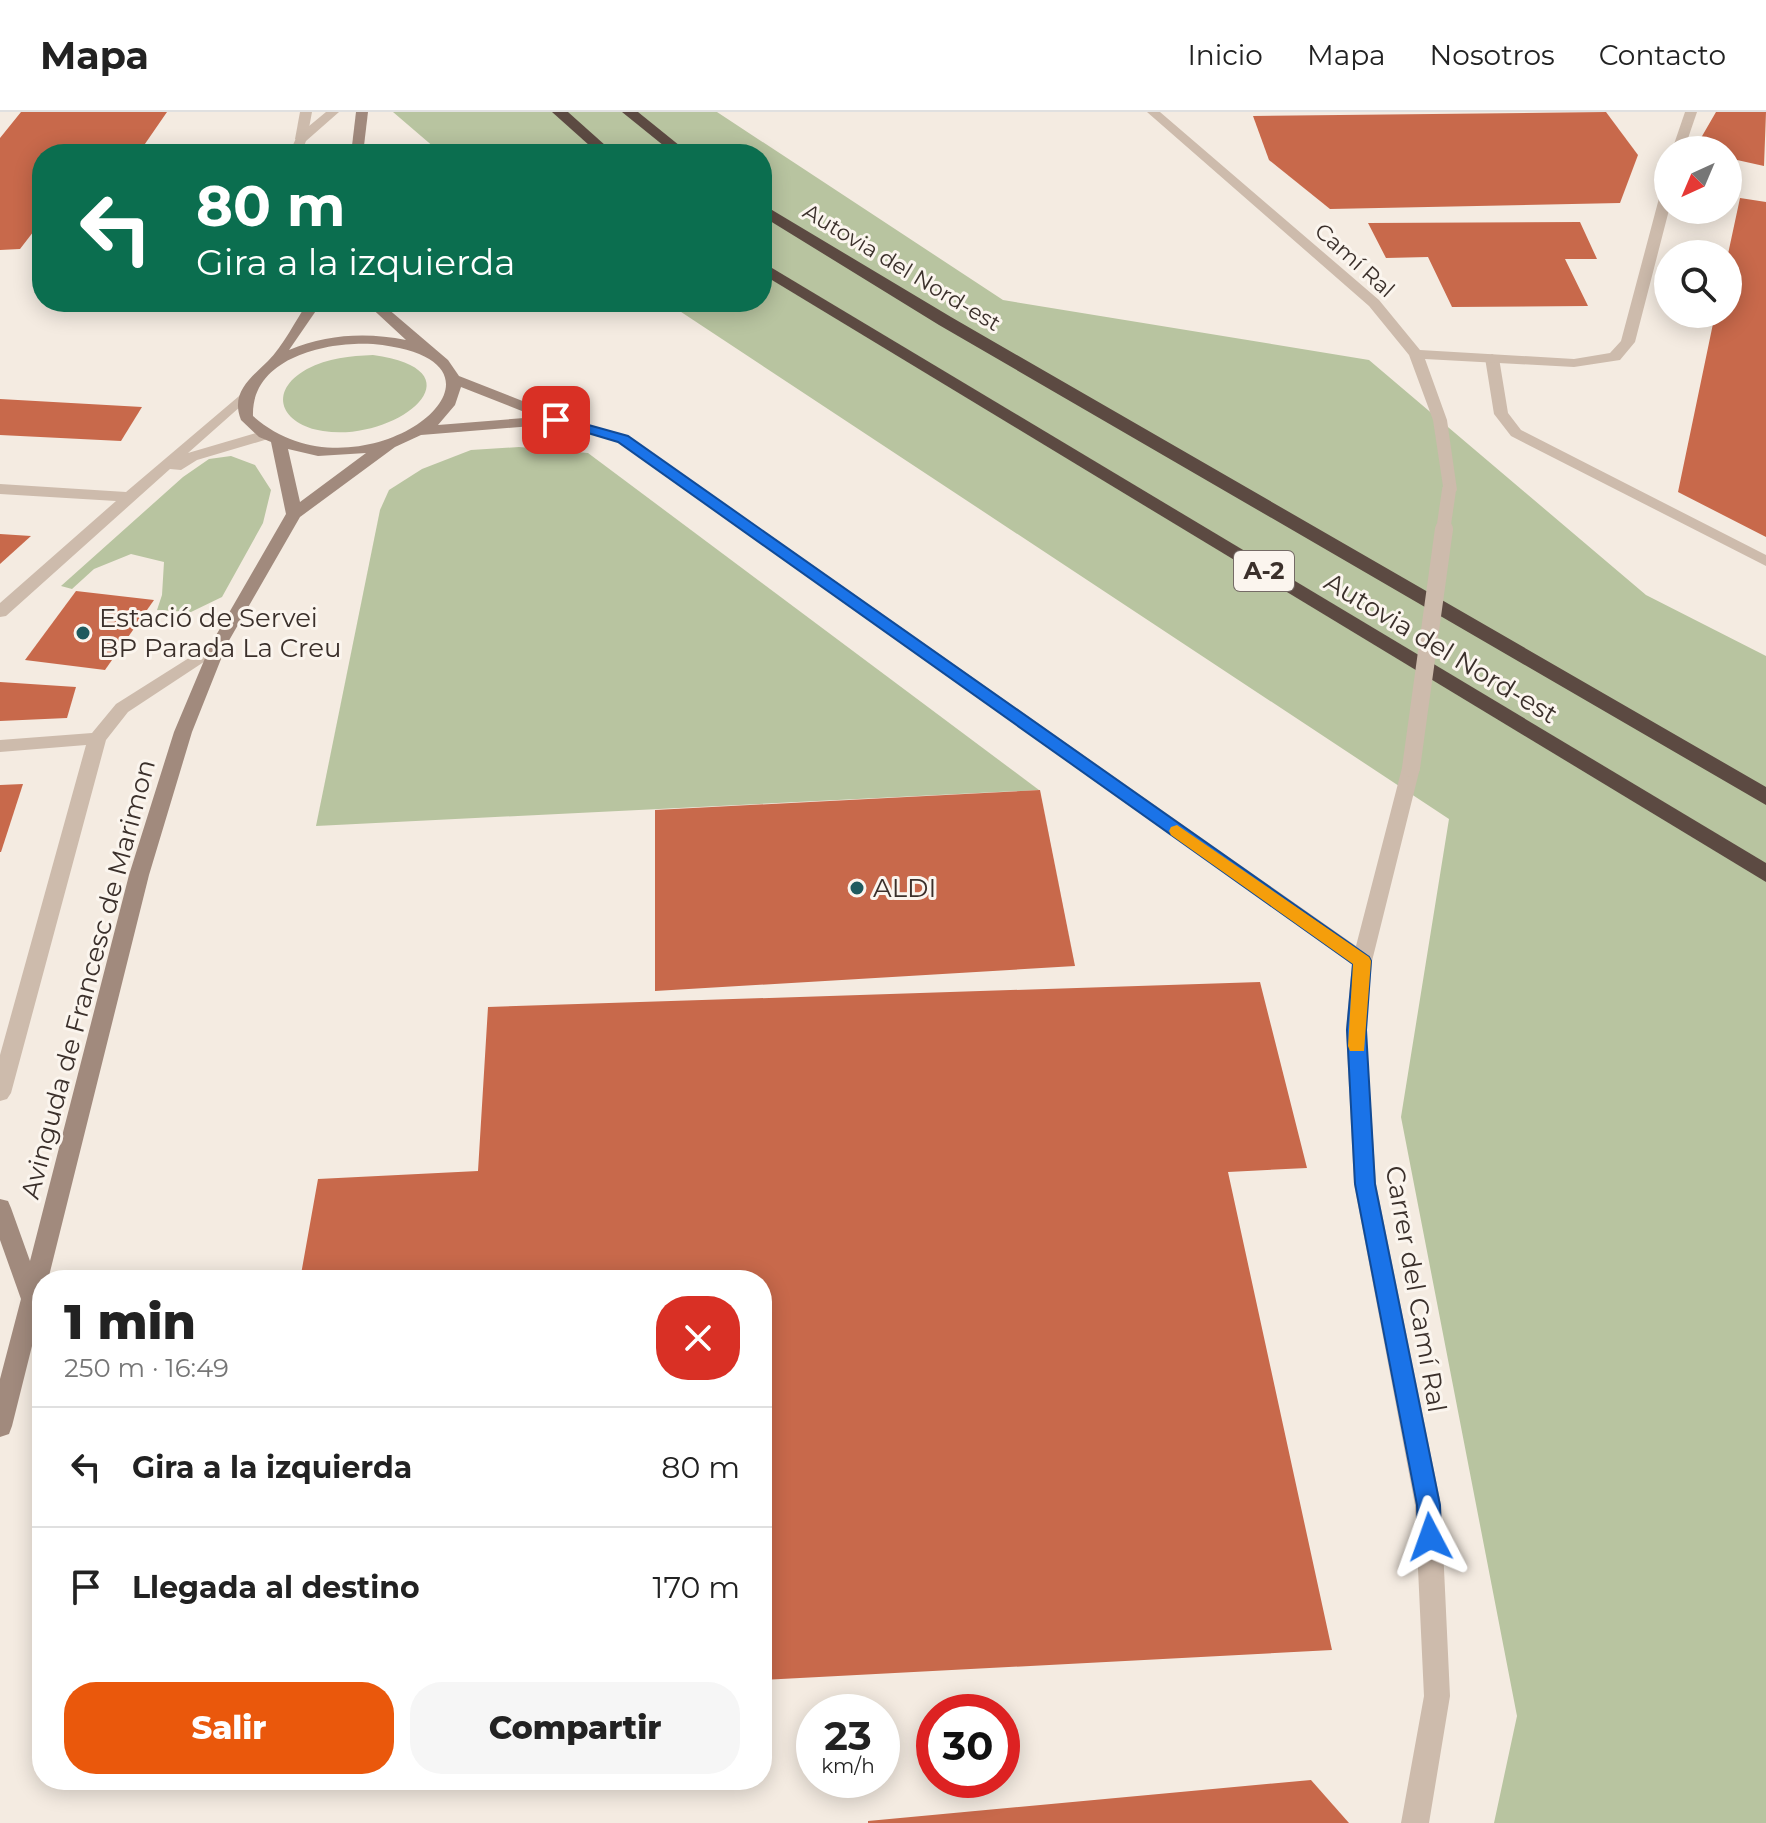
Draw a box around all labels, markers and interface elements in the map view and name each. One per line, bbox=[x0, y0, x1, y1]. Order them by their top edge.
text: Mapa bbox=[40, 32, 149, 79]
text: Inicio bbox=[1187, 38, 1263, 72]
text: Mapa bbox=[1307, 38, 1386, 72]
text: Nosotros bbox=[1430, 38, 1555, 72]
text: Contacto bbox=[1599, 38, 1726, 72]
north arrow bbox=[1654, 136, 1742, 224]
map controls bbox=[1654, 136, 1742, 328]
text: 80 m bbox=[196, 172, 346, 240]
icon: left bbox=[64, 176, 168, 280]
street label: Autovia del Nord-est bbox=[798, 198, 1005, 337]
street label: Camí Ral bbox=[1309, 218, 1400, 303]
text: Gira a la izquierda bbox=[196, 240, 516, 284]
button: search bbox=[1654, 240, 1742, 328]
pin bbox=[522, 386, 590, 454]
icon: arrive bbox=[534, 398, 578, 442]
road number: A-2 bbox=[1234, 551, 1294, 591]
street label: Autovia del Nord-est bbox=[1319, 566, 1563, 730]
place label: Estació de Servei BP Parada La Creu bbox=[99, 602, 341, 664]
marker: Estació de Servei BP Parada La Creu bbox=[74, 624, 92, 642]
street label: Avinguda de Francesc de Marimon bbox=[14, 756, 162, 1202]
place label: ALDI bbox=[873, 872, 936, 904]
marker: ALDI bbox=[848, 879, 866, 897]
street label: Carrer del Camí Ral bbox=[1379, 1163, 1453, 1415]
text: 1 min bbox=[64, 1293, 196, 1351]
button: close bbox=[656, 1296, 740, 1380]
text: 250 m · 16:49 bbox=[64, 1352, 229, 1384]
icon: left bbox=[64, 1445, 108, 1489]
text: Gira a la izquierda bbox=[132, 1449, 412, 1486]
text: 80 m bbox=[661, 1449, 740, 1486]
position arrow bbox=[1388, 1495, 1472, 1579]
icon: arrive bbox=[64, 1565, 108, 1609]
text: Llegada al destino bbox=[132, 1569, 420, 1606]
text: 170 m bbox=[653, 1569, 740, 1606]
button: Salir bbox=[64, 1682, 394, 1774]
button: Compartir bbox=[410, 1682, 740, 1774]
speed limit sign: 30 bbox=[916, 1694, 1020, 1798]
text: 23 bbox=[824, 1711, 872, 1760]
text: km/h bbox=[821, 1754, 875, 1778]

